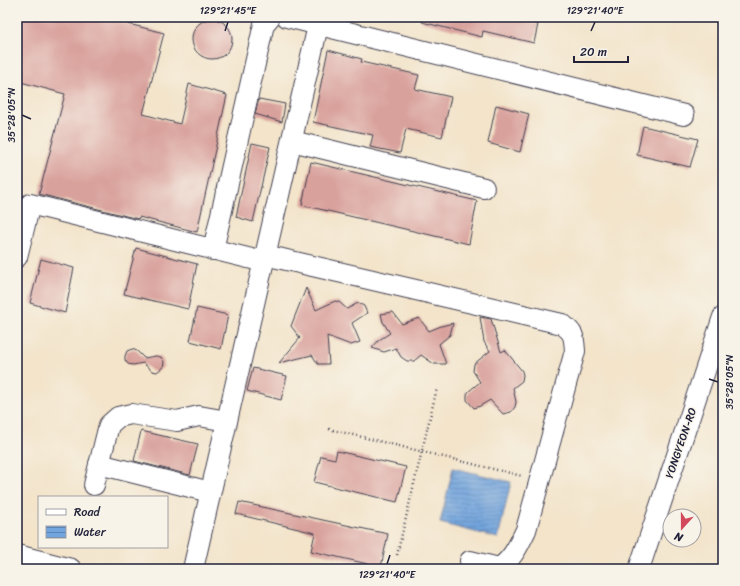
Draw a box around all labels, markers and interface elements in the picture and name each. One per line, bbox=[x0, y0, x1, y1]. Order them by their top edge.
text: 129°21'45"E bbox=[200, 2, 258, 20]
text: 129°21'40"E bbox=[567, 2, 625, 20]
scale bar bbox=[574, 38, 628, 64]
text: 20 m bbox=[580, 41, 607, 63]
text: 35°28'05"N bbox=[3, 87, 21, 142]
text: 35°28'05"N bbox=[721, 354, 739, 409]
street label: YONGYEON-RO bbox=[660, 405, 702, 481]
legend bbox=[38, 496, 168, 548]
text: Road bbox=[74, 501, 101, 523]
north arrow bbox=[662, 508, 702, 548]
text: Water bbox=[74, 521, 107, 543]
text: N bbox=[671, 526, 686, 547]
text: 129°21'40"E bbox=[359, 566, 417, 584]

